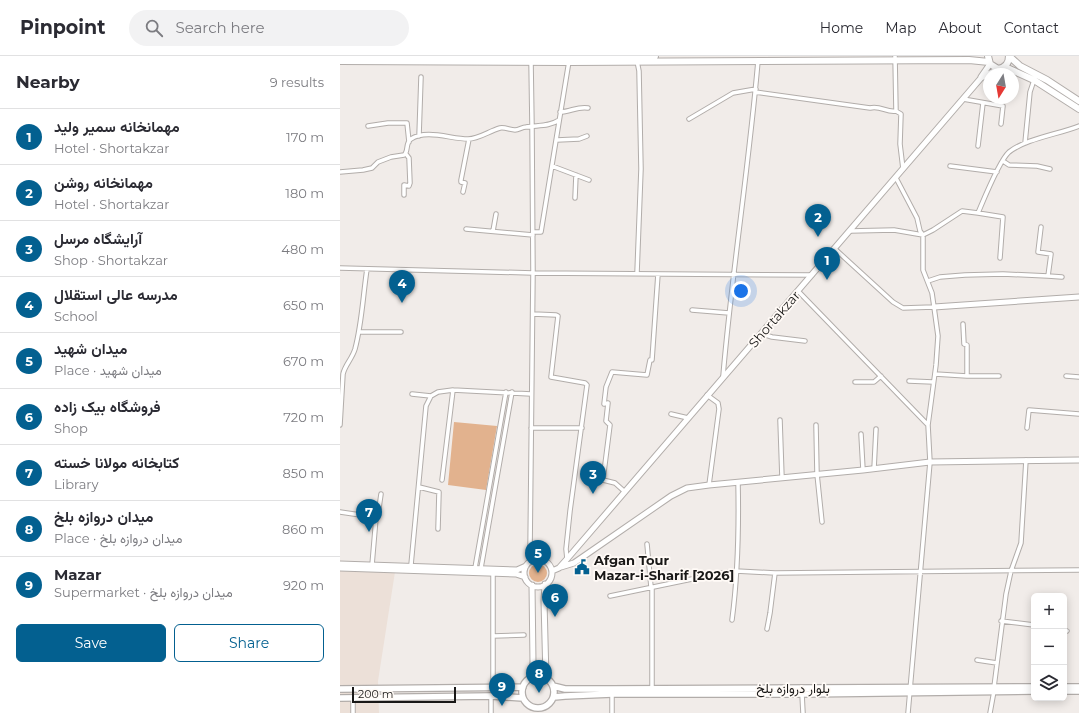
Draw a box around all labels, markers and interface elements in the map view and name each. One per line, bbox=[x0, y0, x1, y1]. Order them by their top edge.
search box bbox=[129, 10, 409, 46]
text: Pinpoint bbox=[20, 16, 105, 39]
icon: search bbox=[143, 17, 165, 39]
text: Search here bbox=[175, 18, 265, 37]
text: Home bbox=[820, 19, 863, 37]
text: Map bbox=[885, 19, 916, 37]
text: About bbox=[938, 19, 982, 37]
text: Contact bbox=[1004, 19, 1059, 37]
north arrow bbox=[983, 68, 1019, 104]
text: Nearby bbox=[16, 72, 80, 92]
text: 9 results bbox=[270, 74, 324, 90]
text: مهمانخانه سمیر ولید bbox=[54, 117, 180, 136]
text: 1 bbox=[26, 129, 32, 145]
text: 170 m bbox=[286, 129, 324, 145]
text: Hotel · Shortakzar bbox=[54, 140, 169, 156]
text: مهمانخانه روشن bbox=[54, 173, 153, 192]
text: 2 bbox=[25, 185, 33, 201]
text: 180 m bbox=[285, 185, 324, 201]
text: Hotel · Shortakzar bbox=[54, 196, 169, 212]
pin: 2 bbox=[805, 204, 831, 237]
text: آرایشگاه مرسل bbox=[54, 229, 142, 248]
text: 3 bbox=[25, 241, 33, 257]
text: 480 m bbox=[281, 241, 324, 257]
pin: 1 bbox=[814, 247, 840, 280]
text: Shop · Shortakzar bbox=[54, 252, 168, 268]
pin: 4 bbox=[389, 270, 415, 303]
your location bbox=[731, 281, 751, 301]
text: مدرسه عالی استقلال bbox=[54, 285, 178, 304]
street label: Shortakzar bbox=[745, 287, 803, 351]
text: 4 bbox=[25, 297, 33, 313]
text: 650 m bbox=[283, 297, 324, 313]
text: School bbox=[54, 308, 98, 324]
text: میدان شهید bbox=[54, 339, 127, 358]
text: 5 bbox=[25, 353, 33, 369]
text: 670 m bbox=[283, 353, 324, 369]
text: Place · میدان شهید bbox=[54, 362, 162, 378]
text: فروشگاه بیک زاده bbox=[54, 397, 161, 416]
text: 6 bbox=[25, 409, 33, 425]
text: 720 m bbox=[283, 409, 324, 425]
text: Shop bbox=[54, 420, 88, 436]
text: کتابخانه مولانا خسته bbox=[54, 453, 179, 472]
pin: 3 bbox=[580, 461, 606, 494]
text: 7 bbox=[25, 465, 33, 481]
text: 850 m bbox=[283, 465, 324, 481]
text: Library bbox=[54, 476, 99, 492]
pin: 7 bbox=[356, 499, 382, 532]
text: میدان دروازه بلخ bbox=[54, 507, 153, 526]
text: 8 bbox=[25, 521, 33, 537]
text: 860 m bbox=[282, 521, 324, 537]
text: Place · میدان دروازه بلخ bbox=[54, 530, 183, 546]
pin: 5 bbox=[525, 540, 551, 573]
place label: Afgan Tour Mazar-i-Sharif [2026] bbox=[593, 552, 734, 583]
public building icon: Afgan Tour Mazar-i-Sharif [2026] bbox=[573, 558, 591, 576]
text: Mazar bbox=[54, 565, 101, 584]
text: 9 bbox=[25, 577, 33, 593]
text: 920 m bbox=[283, 577, 324, 593]
text: Supermarket · میدان دروازه بلخ bbox=[54, 584, 233, 600]
pin: 6 bbox=[542, 584, 568, 617]
map controls bbox=[1031, 593, 1067, 701]
button: + bbox=[1031, 593, 1067, 629]
button: Save bbox=[16, 624, 166, 662]
button: Share bbox=[174, 624, 324, 662]
button: − bbox=[1031, 629, 1067, 665]
pin: 8 bbox=[526, 660, 552, 693]
button: layers bbox=[1031, 665, 1067, 701]
pin: 9 bbox=[489, 673, 515, 706]
street label: بلوار دروازه بلخ bbox=[756, 680, 830, 698]
scale bar bbox=[352, 685, 456, 704]
text: 200 m bbox=[358, 687, 393, 701]

